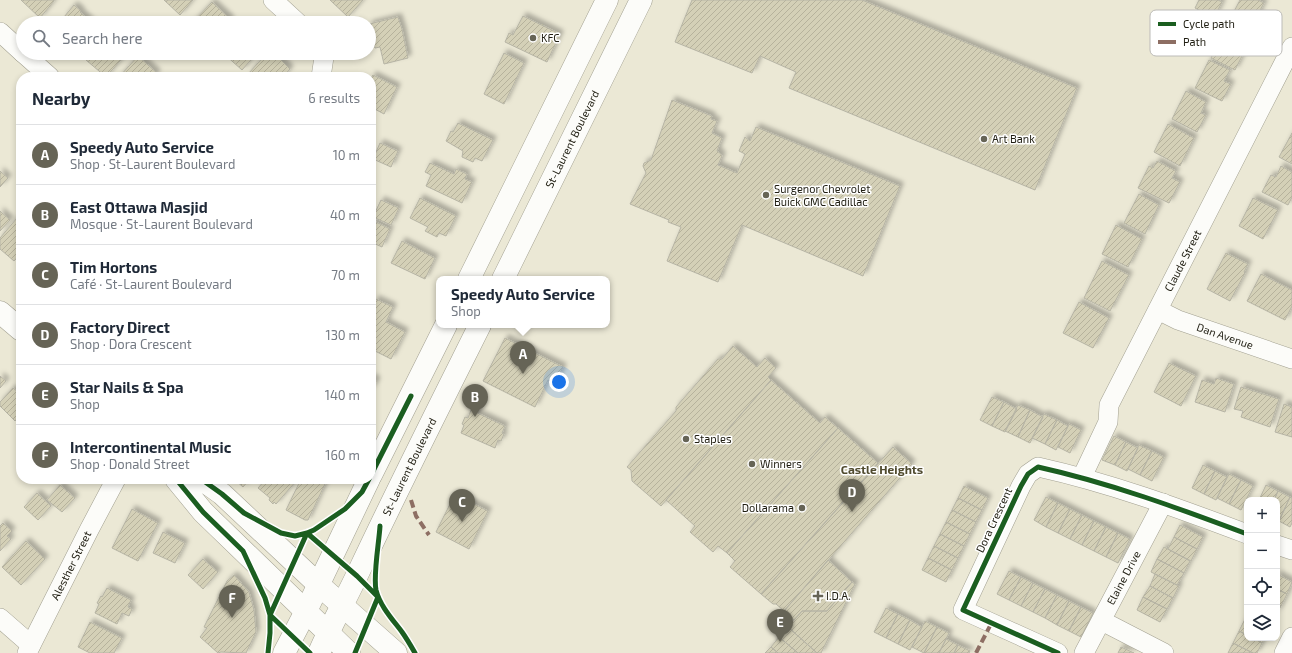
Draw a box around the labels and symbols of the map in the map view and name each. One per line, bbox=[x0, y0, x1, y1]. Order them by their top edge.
legend bbox=[1150, 10, 1282, 56]
text: Cycle path bbox=[1183, 17, 1235, 30]
place label: KFC bbox=[541, 31, 560, 44]
marker: KFC bbox=[528, 33, 538, 43]
text: Path bbox=[1183, 35, 1206, 48]
street label: St-Laurent Boulevard bbox=[542, 88, 601, 190]
place label: Art Bank bbox=[992, 132, 1035, 145]
marker: Art Bank bbox=[979, 134, 989, 144]
place label: Surgenor Chevrolet Buick GMC Cadillac bbox=[774, 182, 870, 208]
marker: Surgenor Chevrolet Buick GMC Cadillac bbox=[761, 190, 771, 200]
street label: Claude Street bbox=[1161, 228, 1203, 293]
street label: Dan Avenue bbox=[1195, 320, 1255, 351]
pin: A bbox=[510, 341, 536, 374]
your location bbox=[549, 372, 569, 392]
pin: B bbox=[462, 384, 488, 417]
street label: St-Laurent Boulevard bbox=[379, 416, 439, 518]
place label: Staples bbox=[694, 432, 732, 445]
marker: Staples bbox=[681, 434, 691, 444]
place label: Winners bbox=[760, 457, 802, 470]
marker: Winners bbox=[747, 459, 757, 469]
district label: Castle Heights bbox=[841, 462, 923, 476]
pin: D bbox=[839, 479, 865, 512]
street label: Dora Crescent bbox=[973, 485, 1014, 554]
pin: C bbox=[449, 489, 475, 522]
place label: Dollarama bbox=[742, 501, 794, 514]
marker: Dollarama bbox=[797, 503, 807, 513]
street label: Alesther Street bbox=[48, 529, 93, 602]
street label: Elaine Drive bbox=[1104, 548, 1143, 607]
pin: F bbox=[219, 585, 245, 618]
place label: I.D.A. bbox=[826, 589, 851, 602]
marker: I.D.A. bbox=[813, 591, 823, 601]
pin: E bbox=[767, 609, 793, 642]

